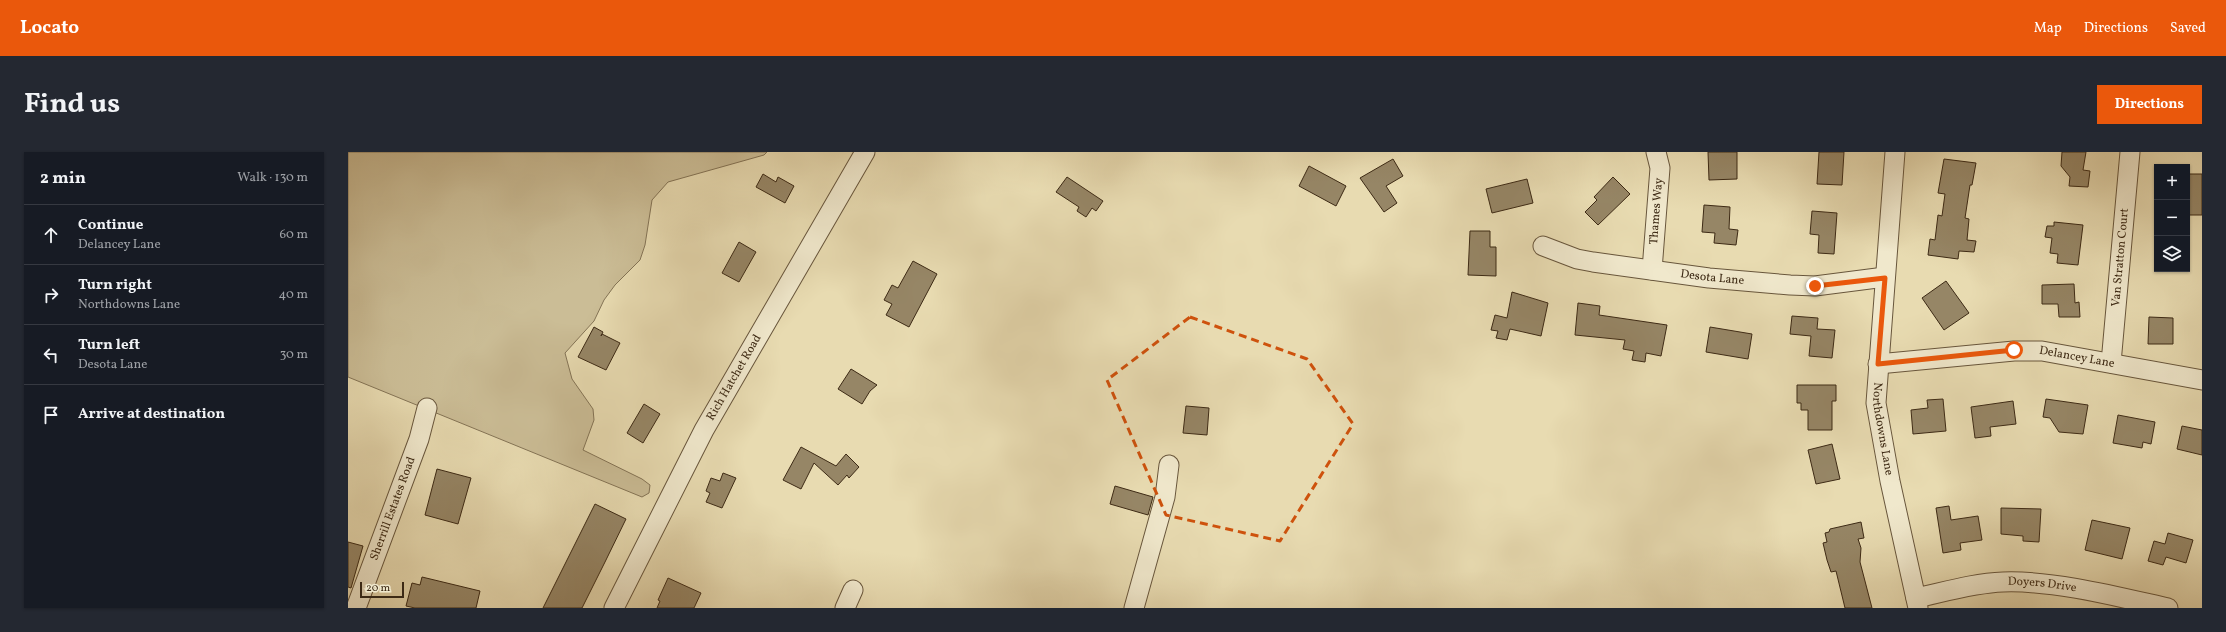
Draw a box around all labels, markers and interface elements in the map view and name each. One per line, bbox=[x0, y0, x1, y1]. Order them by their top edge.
text: Locato bbox=[20, 15, 79, 41]
text: Map bbox=[2034, 19, 2062, 38]
text: Directions bbox=[2084, 19, 2148, 38]
text: Saved bbox=[2170, 19, 2206, 38]
text: Find us bbox=[24, 85, 120, 124]
button: Directions bbox=[2097, 85, 2202, 124]
map controls bbox=[2154, 164, 2190, 272]
button: + bbox=[2154, 164, 2190, 200]
text: 2 min bbox=[40, 167, 86, 190]
text: Walk · 130 m bbox=[237, 169, 308, 187]
street label: Thames Way bbox=[1646, 177, 1667, 245]
button: − bbox=[2154, 200, 2190, 236]
street label: Van Stratton Court bbox=[2108, 208, 2133, 307]
text: Continue bbox=[78, 215, 143, 236]
icon: ahead bbox=[40, 224, 62, 246]
text: 60 m bbox=[280, 226, 308, 244]
text: Delancey Lane bbox=[78, 236, 161, 254]
button: layers bbox=[2154, 236, 2190, 272]
street label: Desota Lane bbox=[1679, 266, 1745, 289]
text: Turn right bbox=[78, 275, 152, 296]
route end bbox=[1806, 277, 1824, 295]
icon: right bbox=[40, 284, 62, 306]
text: 40 m bbox=[279, 286, 308, 304]
text: Northdowns Lane bbox=[78, 296, 180, 314]
street label: Rich Hatchet Road bbox=[703, 331, 766, 424]
text: Turn left bbox=[78, 335, 140, 356]
route start bbox=[2005, 341, 2023, 359]
street label: Delancey Lane bbox=[2038, 343, 2116, 372]
icon: left bbox=[40, 344, 62, 366]
text: 30 m bbox=[280, 346, 308, 364]
text: Desota Lane bbox=[78, 356, 147, 374]
street label: Northdowns Lane bbox=[1868, 382, 1897, 477]
icon: arrive bbox=[40, 404, 62, 426]
text: Arrive at destination bbox=[78, 404, 225, 425]
street label: Sherrill Estates Road bbox=[366, 454, 420, 563]
street label: Doyers Drive bbox=[2008, 574, 2078, 596]
scale bar bbox=[360, 580, 404, 599]
text: 20 m bbox=[366, 581, 390, 596]

